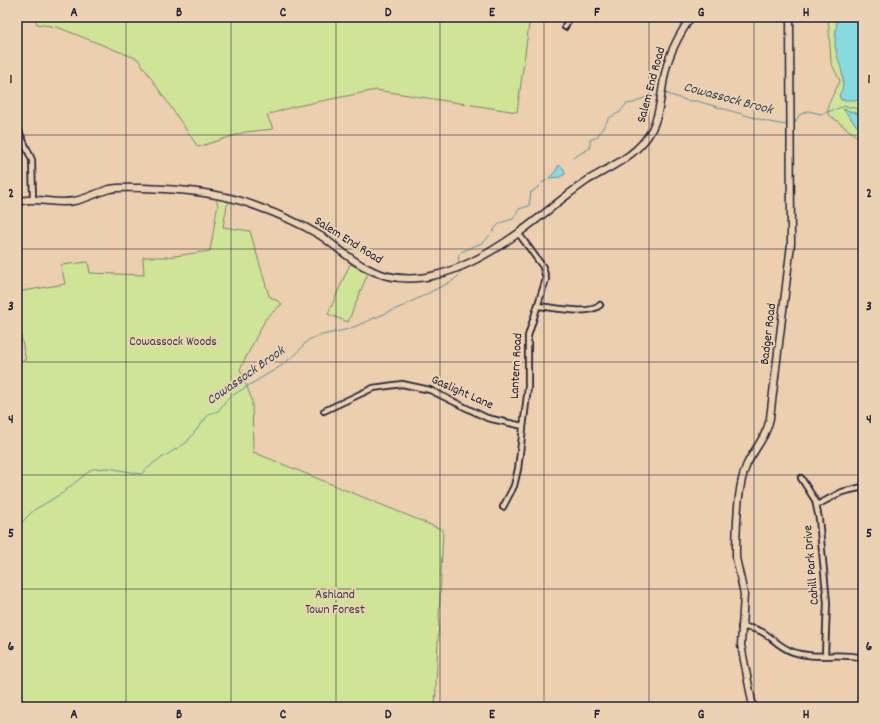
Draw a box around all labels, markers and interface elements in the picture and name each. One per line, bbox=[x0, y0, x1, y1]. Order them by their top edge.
text: A bbox=[70, 4, 78, 23]
text: B bbox=[176, 4, 182, 23]
text: C bbox=[280, 4, 287, 23]
text: D bbox=[385, 4, 392, 23]
text: E bbox=[489, 4, 496, 23]
text: F bbox=[594, 4, 600, 23]
text: G bbox=[698, 4, 705, 23]
text: H bbox=[803, 4, 810, 23]
street label: Salem End Road bbox=[633, 45, 671, 125]
text: 1 bbox=[10, 71, 13, 90]
text: 1 bbox=[868, 71, 871, 90]
water label: Cowassock Brook bbox=[681, 78, 776, 121]
text: 2 bbox=[8, 185, 14, 204]
text: 2 bbox=[866, 185, 872, 204]
street label: Salem End Road bbox=[310, 212, 386, 270]
text: 3 bbox=[8, 298, 14, 317]
text: 3 bbox=[866, 298, 872, 317]
street label: Badger Road bbox=[756, 302, 782, 366]
park label: Cowassock Woods bbox=[129, 333, 217, 352]
street label: Lantern Road bbox=[506, 333, 528, 399]
water label: Cowassock Brook bbox=[203, 341, 290, 410]
street label: Gaslight Lane bbox=[428, 371, 496, 415]
text: 4 bbox=[8, 411, 14, 430]
text: 4 bbox=[866, 411, 872, 430]
street label: Cahill Park Drive bbox=[799, 524, 825, 606]
text: 5 bbox=[8, 525, 14, 544]
text: 5 bbox=[866, 525, 872, 544]
park label: Ashland Town Forest bbox=[305, 586, 365, 620]
text: 6 bbox=[8, 638, 15, 657]
text: 6 bbox=[866, 638, 873, 657]
text: A bbox=[70, 706, 78, 724]
text: B bbox=[176, 706, 182, 724]
text: C bbox=[280, 706, 287, 724]
text: D bbox=[385, 706, 392, 724]
text: E bbox=[489, 706, 496, 724]
text: F bbox=[594, 706, 600, 724]
text: G bbox=[698, 706, 705, 724]
text: H bbox=[803, 706, 810, 724]

